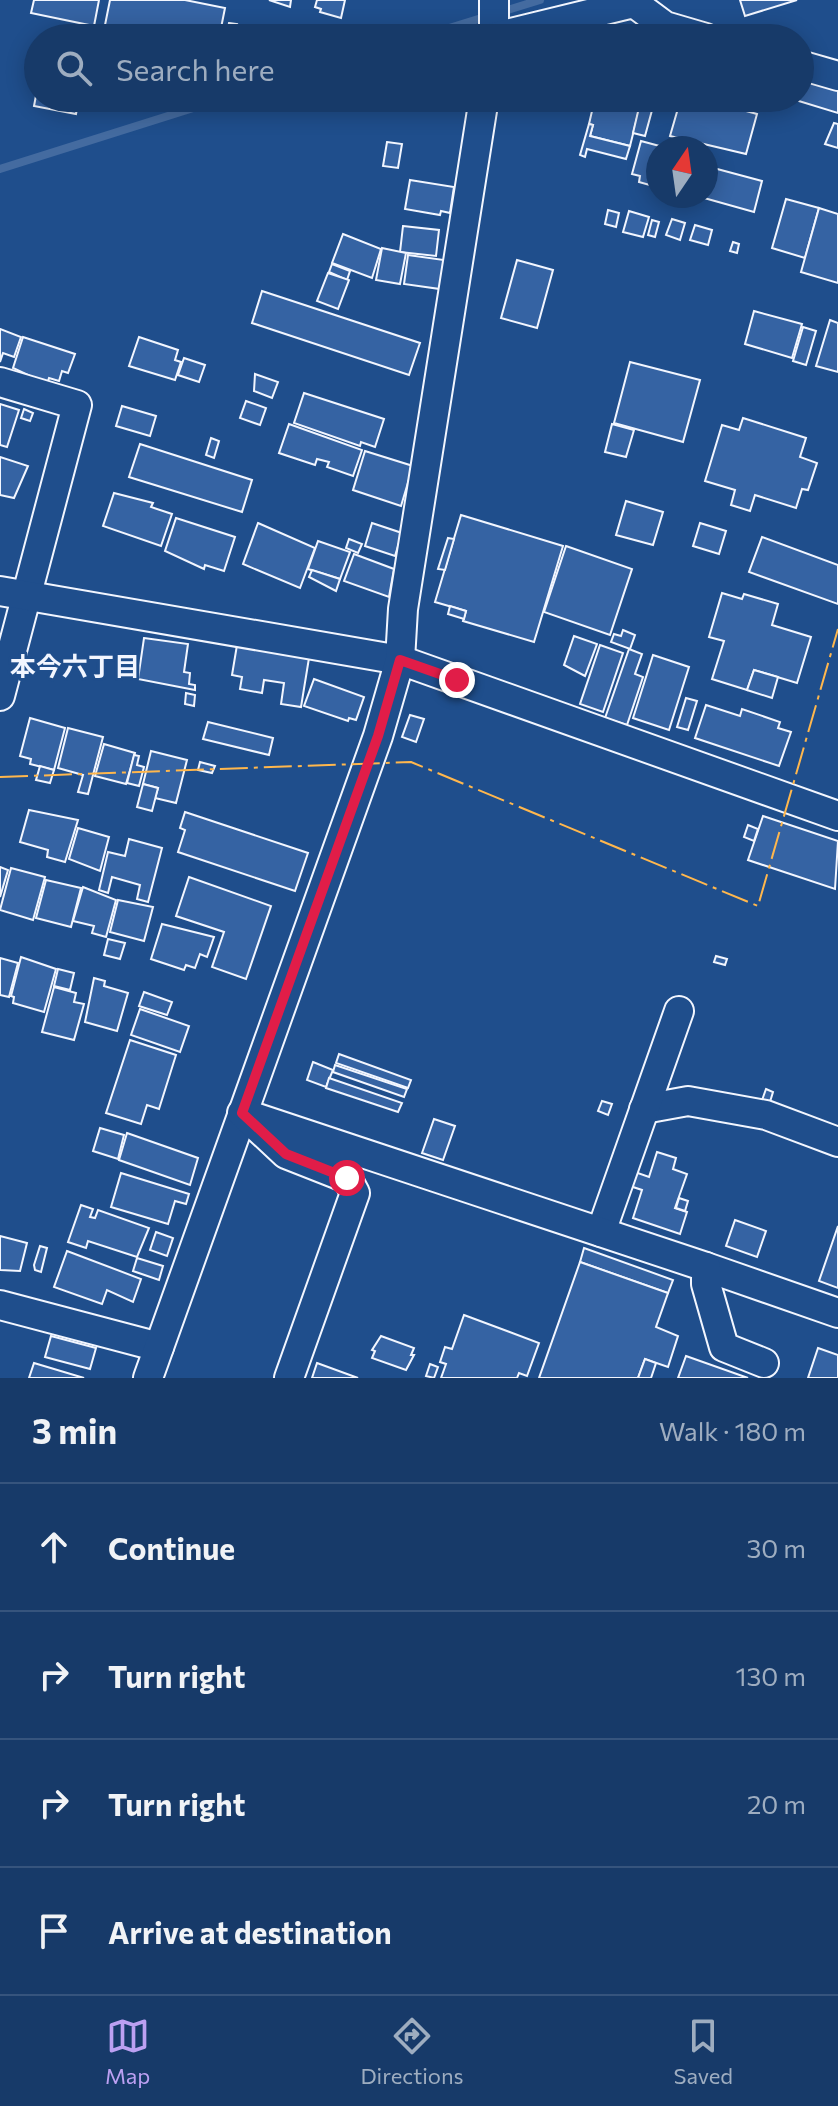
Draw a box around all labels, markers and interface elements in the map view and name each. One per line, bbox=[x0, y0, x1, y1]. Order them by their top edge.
search box bbox=[24, 24, 814, 112]
icon: search bbox=[52, 46, 96, 90]
text: Search here bbox=[116, 50, 275, 87]
north arrow bbox=[646, 136, 718, 208]
district label: 本今六丁目 bbox=[10, 650, 140, 681]
route end bbox=[439, 662, 475, 698]
route start bbox=[329, 1160, 365, 1196]
text: 3 min bbox=[32, 1409, 117, 1451]
text: Walk · 180 m bbox=[659, 1415, 806, 1446]
icon: ahead bbox=[32, 1525, 76, 1569]
text: Continue bbox=[108, 1529, 235, 1566]
text: 30 m bbox=[747, 1532, 806, 1563]
icon: right bbox=[32, 1653, 76, 1697]
text: Turn right bbox=[108, 1657, 245, 1694]
text: 130 m bbox=[735, 1660, 806, 1691]
icon: right bbox=[32, 1781, 76, 1825]
text: Turn right bbox=[108, 1785, 245, 1822]
text: 20 m bbox=[747, 1788, 806, 1819]
icon: arrive bbox=[32, 1909, 76, 1953]
text: Arrive at destination bbox=[108, 1913, 392, 1950]
tab: Map bbox=[105, 2014, 150, 2089]
tab: Directions bbox=[360, 2014, 464, 2089]
tab: Saved bbox=[674, 2014, 733, 2089]

